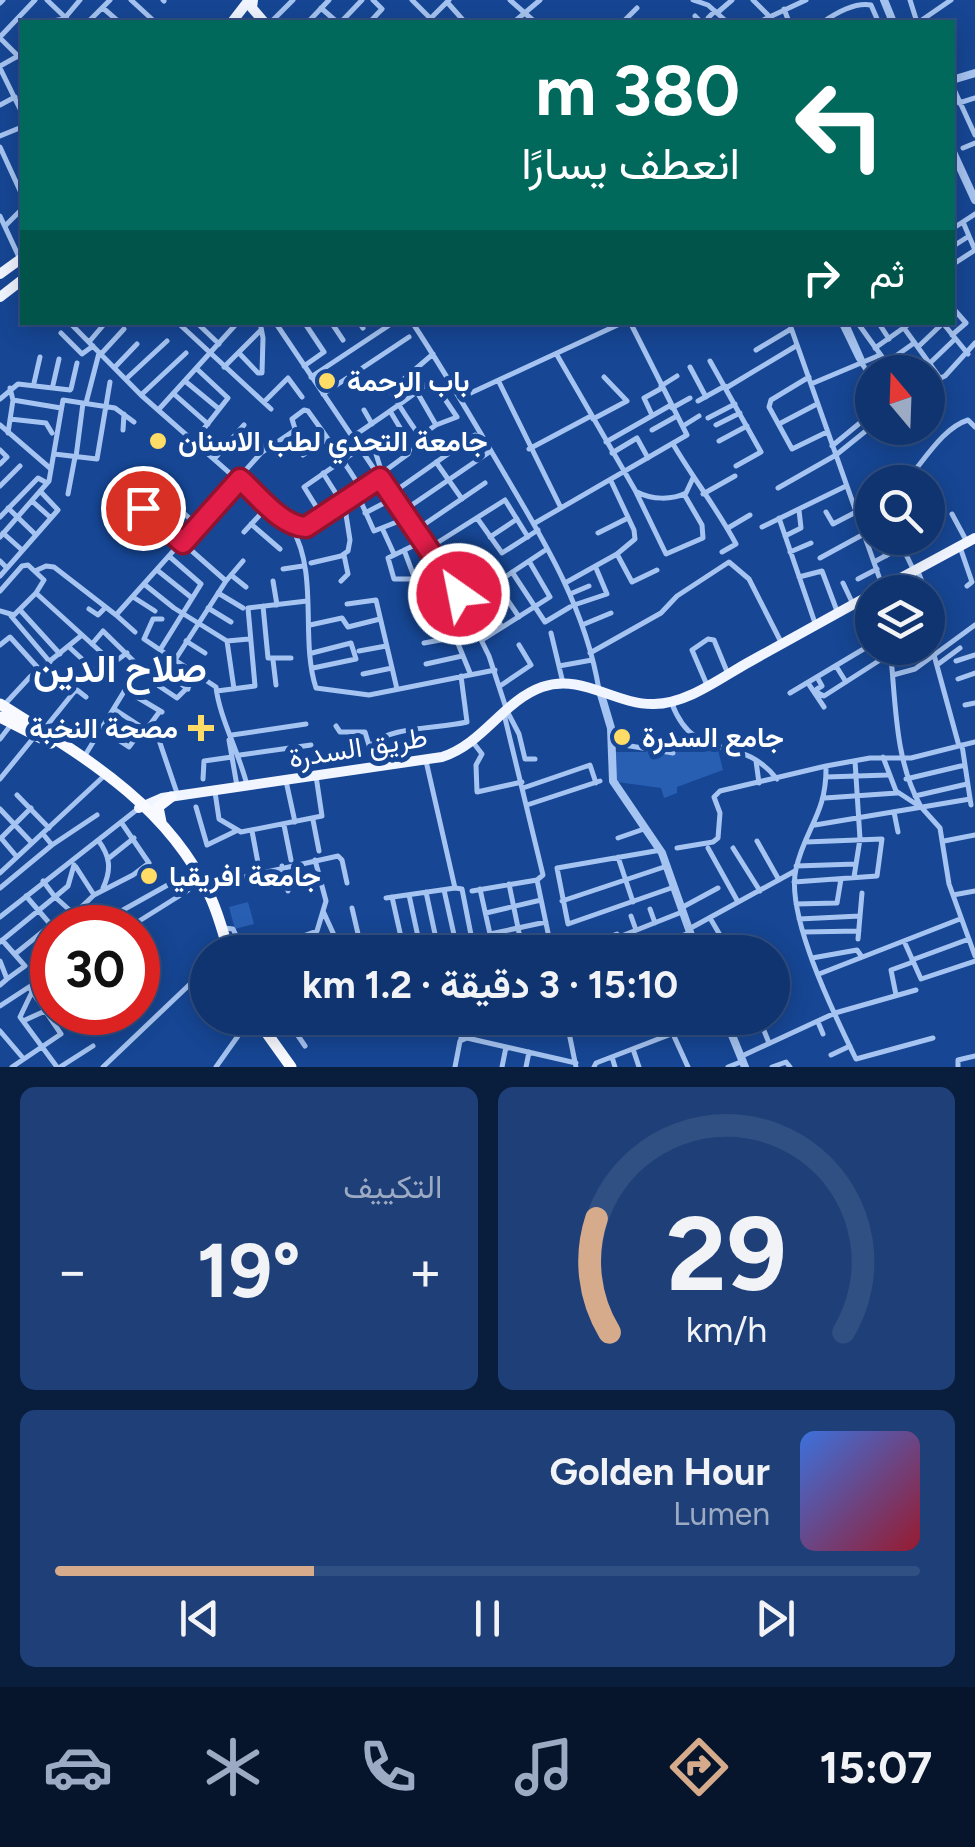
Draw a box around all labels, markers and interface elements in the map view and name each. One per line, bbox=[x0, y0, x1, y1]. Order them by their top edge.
text: 380 m bbox=[535, 48, 740, 133]
icon: left bbox=[775, 60, 905, 190]
text: انعطف يسارًا bbox=[521, 136, 740, 190]
icon: right bbox=[794, 250, 849, 305]
text: ثم bbox=[869, 251, 905, 297]
north arrow bbox=[855, 355, 945, 445]
map controls bbox=[855, 355, 945, 665]
place label: باب الرحمة bbox=[347, 364, 470, 399]
marker: باب الرحمة bbox=[316, 370, 338, 392]
place label: جامعة التحدي لطب الاسنان bbox=[178, 424, 487, 465]
marker: جامعة التحدي لطب الاسنان bbox=[147, 430, 169, 452]
button: search bbox=[855, 465, 945, 555]
pin bbox=[101, 466, 186, 551]
icon: arrive bbox=[116, 481, 171, 536]
position arrow bbox=[407, 542, 511, 646]
button: layers bbox=[855, 575, 945, 665]
district label: صلاح الدين bbox=[33, 646, 207, 695]
place label: مصحة النخبة bbox=[29, 711, 178, 745]
marker: مصحة النخبة bbox=[188, 715, 214, 741]
street label: طريق السدرة bbox=[286, 719, 430, 776]
place label: جامع السدرة bbox=[642, 720, 784, 757]
marker: جامع السدرة bbox=[611, 726, 633, 748]
place label: جامعة افريقيا bbox=[169, 859, 321, 894]
marker: جامعة افريقيا bbox=[138, 865, 160, 887]
speed limit sign: 30 bbox=[30, 905, 160, 1035]
text: 15:10 · 3 دقيقة · 1.2 km bbox=[302, 962, 678, 1008]
text: التكييف bbox=[343, 1168, 443, 1206]
text: 29 bbox=[666, 1191, 787, 1316]
text: 19° bbox=[197, 1226, 301, 1316]
text: − bbox=[55, 1238, 89, 1304]
text: + bbox=[408, 1238, 442, 1304]
text: km/h bbox=[685, 1308, 767, 1351]
text: Golden Hour bbox=[549, 1449, 770, 1495]
text: Lumen bbox=[673, 1495, 770, 1533]
icon: previous bbox=[172, 1591, 227, 1646]
icon: pause bbox=[460, 1591, 515, 1646]
icon: next bbox=[748, 1591, 803, 1646]
icon: car bbox=[43, 1732, 113, 1802]
icon: climate bbox=[198, 1732, 268, 1802]
icon: phone bbox=[353, 1732, 423, 1802]
icon: music bbox=[509, 1732, 579, 1802]
icon: directions bbox=[664, 1732, 734, 1802]
text: 15:07 bbox=[819, 1740, 932, 1794]

